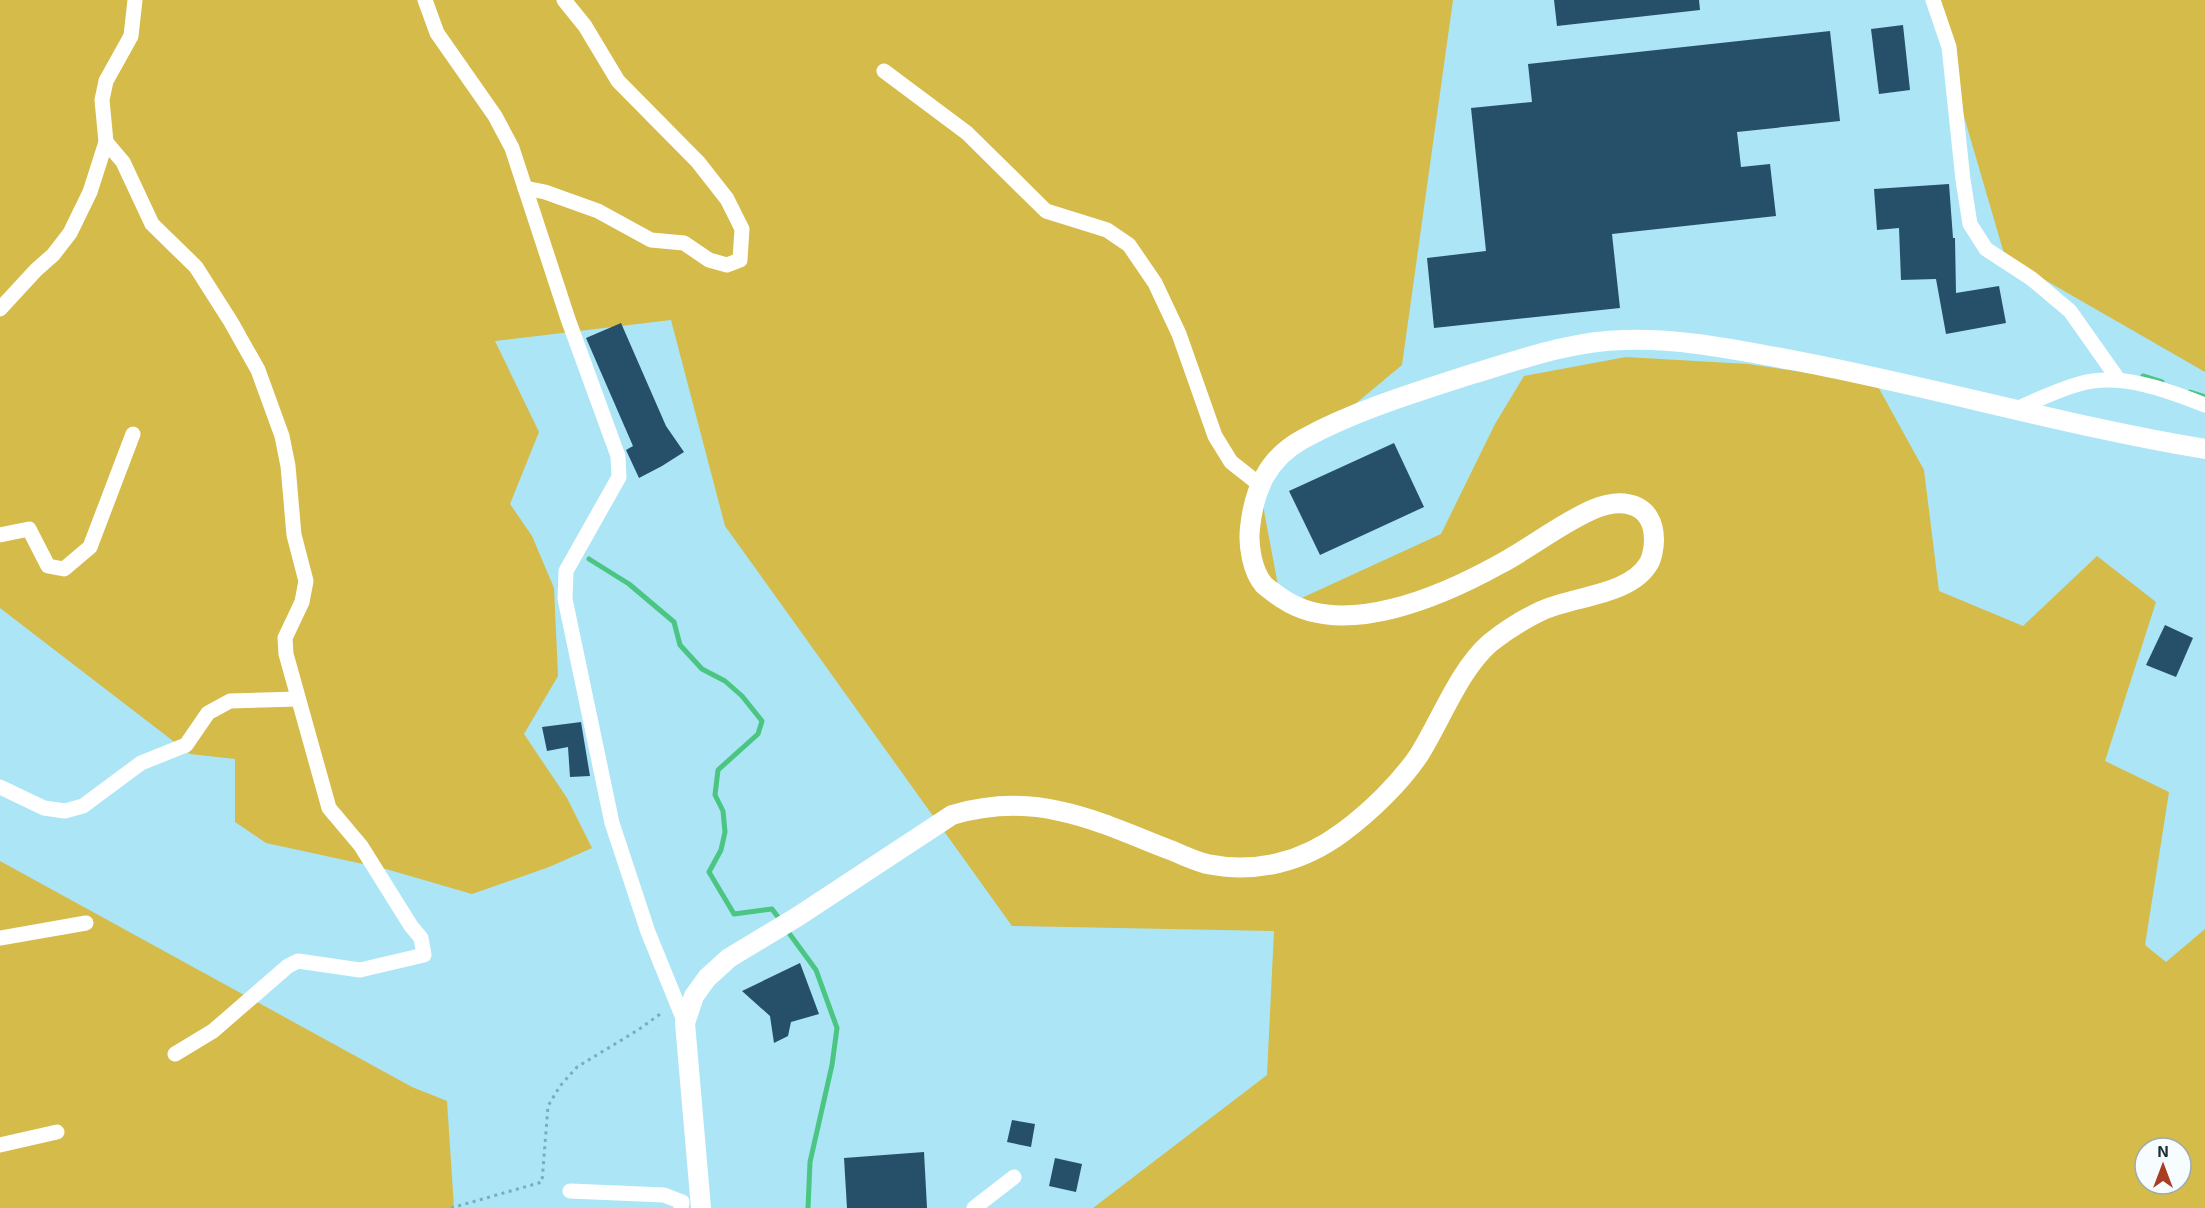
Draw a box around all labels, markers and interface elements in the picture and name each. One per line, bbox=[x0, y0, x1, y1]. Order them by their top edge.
north arrow bbox=[2133, 1136, 2193, 1196]
text: N bbox=[2157, 1141, 2169, 1160]

